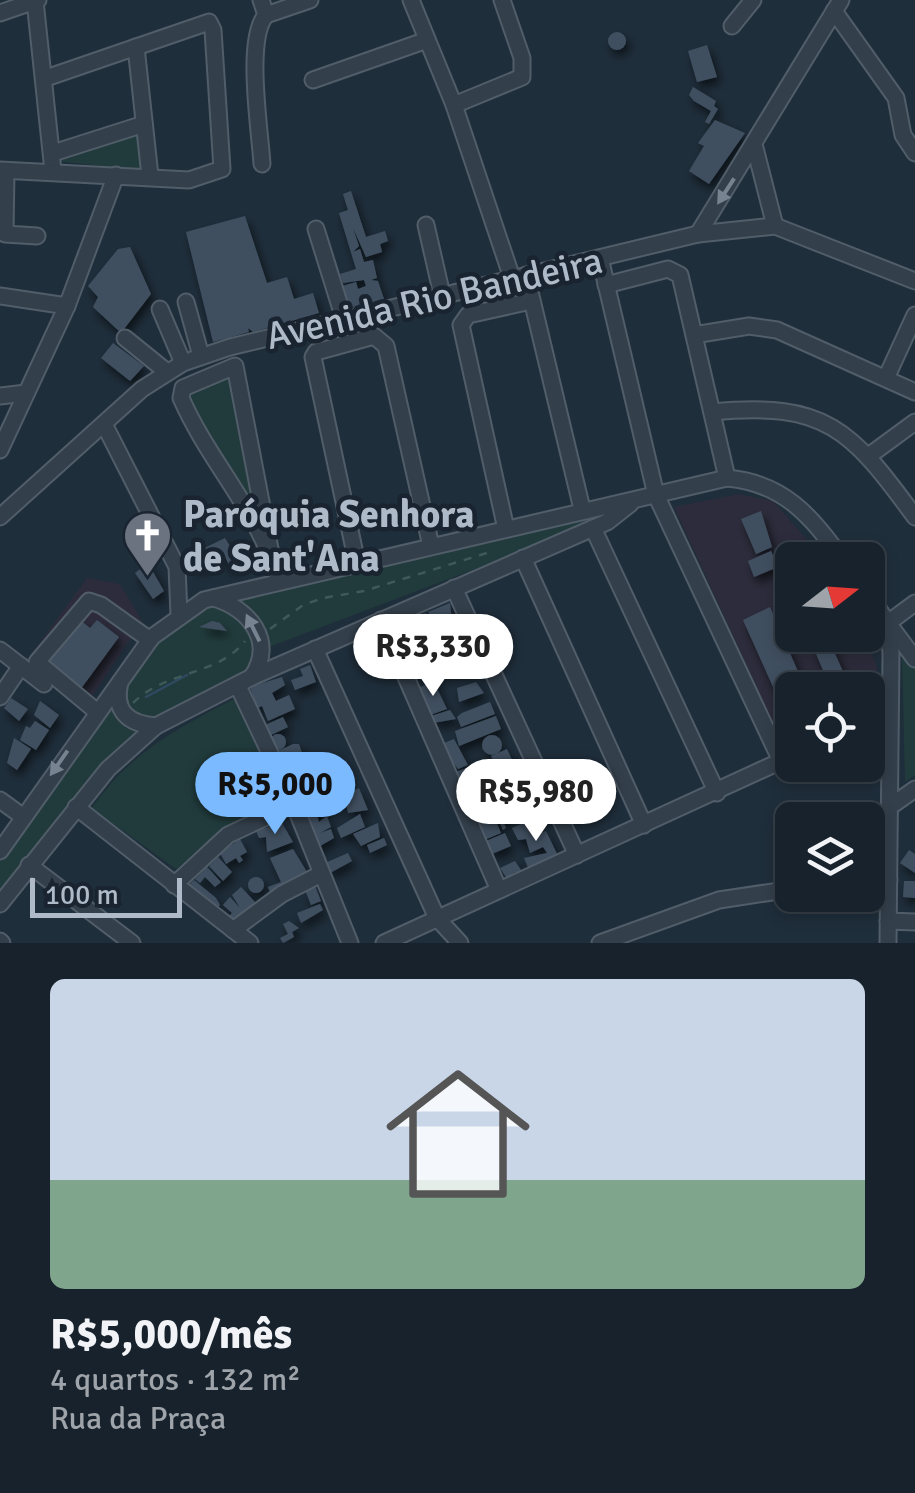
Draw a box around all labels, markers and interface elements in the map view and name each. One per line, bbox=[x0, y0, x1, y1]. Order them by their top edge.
one-way arrow bbox=[718, 177, 736, 204]
street label: Avenida Rio Bandeira bbox=[261, 237, 607, 360]
place label: Paróquia Senhora de Sant'Ana bbox=[183, 491, 474, 582]
church icon: Paróquia Senhora de Sant'Ana bbox=[122, 510, 174, 578]
north arrow bbox=[775, 542, 885, 652]
map controls bbox=[775, 542, 885, 912]
one-way arrow bbox=[244, 613, 261, 642]
pin: R$3,330 bbox=[341, 614, 525, 699]
text: R$3,330 bbox=[375, 627, 491, 666]
button: locate bbox=[775, 672, 885, 782]
one-way arrow bbox=[50, 750, 69, 777]
pin: R$5,000 bbox=[183, 752, 367, 837]
pin: R$5,980 bbox=[444, 759, 628, 844]
text: R$5,000 bbox=[217, 765, 333, 804]
text: R$5,980 bbox=[478, 772, 594, 811]
button: layers bbox=[775, 802, 885, 912]
scale bar bbox=[30, 873, 182, 918]
text: 100 m bbox=[45, 878, 119, 912]
icon: home bbox=[368, 1044, 548, 1224]
text: R$5,000/mês bbox=[50, 1309, 292, 1360]
text: 4 quartos · 132 m² bbox=[50, 1360, 301, 1399]
text: Rua da Praça bbox=[50, 1399, 226, 1438]

